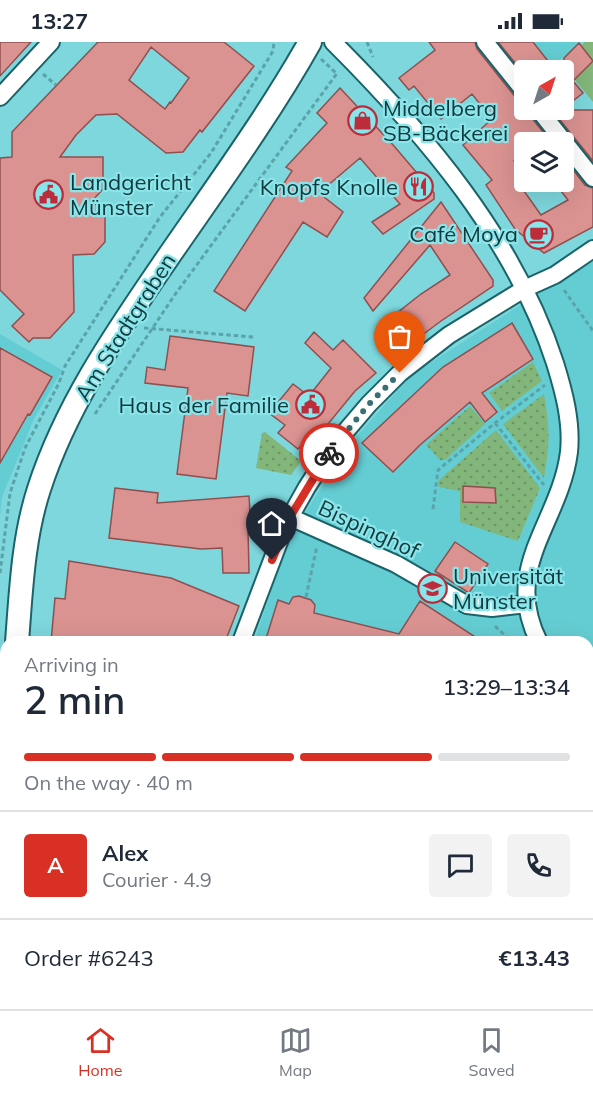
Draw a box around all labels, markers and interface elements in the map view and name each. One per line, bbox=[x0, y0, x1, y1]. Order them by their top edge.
text: 13:27 bbox=[30, 7, 88, 35]
north arrow bbox=[514, 60, 574, 120]
map controls bbox=[514, 60, 574, 192]
place label: Middelberg SB-Bäckerei bbox=[383, 94, 508, 147]
shop icon: Middelberg SB-Bäckerei bbox=[346, 105, 378, 137]
button: layers bbox=[514, 132, 574, 192]
place label: Landgericht Münster bbox=[70, 168, 192, 221]
restaurant icon: Knopfs Knolle bbox=[403, 171, 435, 203]
place label: Knopfs Knolle bbox=[260, 173, 398, 201]
public building icon: Landgericht Münster bbox=[33, 179, 65, 211]
cafe icon: Café Moya bbox=[523, 218, 555, 250]
place label: Café Moya bbox=[409, 220, 518, 248]
street label: Am Stadtgraben bbox=[68, 248, 182, 406]
pin bbox=[374, 311, 425, 373]
icon: bag bbox=[383, 320, 416, 353]
public building icon: Haus der Familie bbox=[294, 389, 326, 421]
place label: Haus der Familie bbox=[119, 391, 289, 419]
courier bbox=[299, 423, 359, 483]
icon: bike bbox=[313, 437, 346, 470]
street label: Bispinghof bbox=[314, 493, 425, 565]
pin bbox=[246, 498, 297, 560]
icon: home bbox=[255, 507, 288, 540]
place label: Universität Münster bbox=[453, 562, 564, 615]
school or university icon: Universität Münster bbox=[416, 573, 448, 605]
text: Arriving in bbox=[24, 652, 119, 677]
text: 13:29–13:34 bbox=[443, 673, 570, 701]
text: 2 min bbox=[24, 675, 125, 724]
text: On the way · 40 m bbox=[24, 770, 193, 795]
button: chat bbox=[429, 834, 492, 897]
button: phone bbox=[507, 834, 570, 897]
text: Alex bbox=[102, 839, 148, 867]
text: A bbox=[47, 851, 64, 879]
text: Courier · 4.9 bbox=[102, 867, 212, 892]
text: Order #6243 bbox=[24, 944, 154, 972]
text: €13.43 bbox=[499, 944, 570, 972]
tab: Home bbox=[78, 1024, 122, 1080]
tab: Map bbox=[279, 1024, 312, 1080]
tab: Saved bbox=[469, 1024, 515, 1080]

